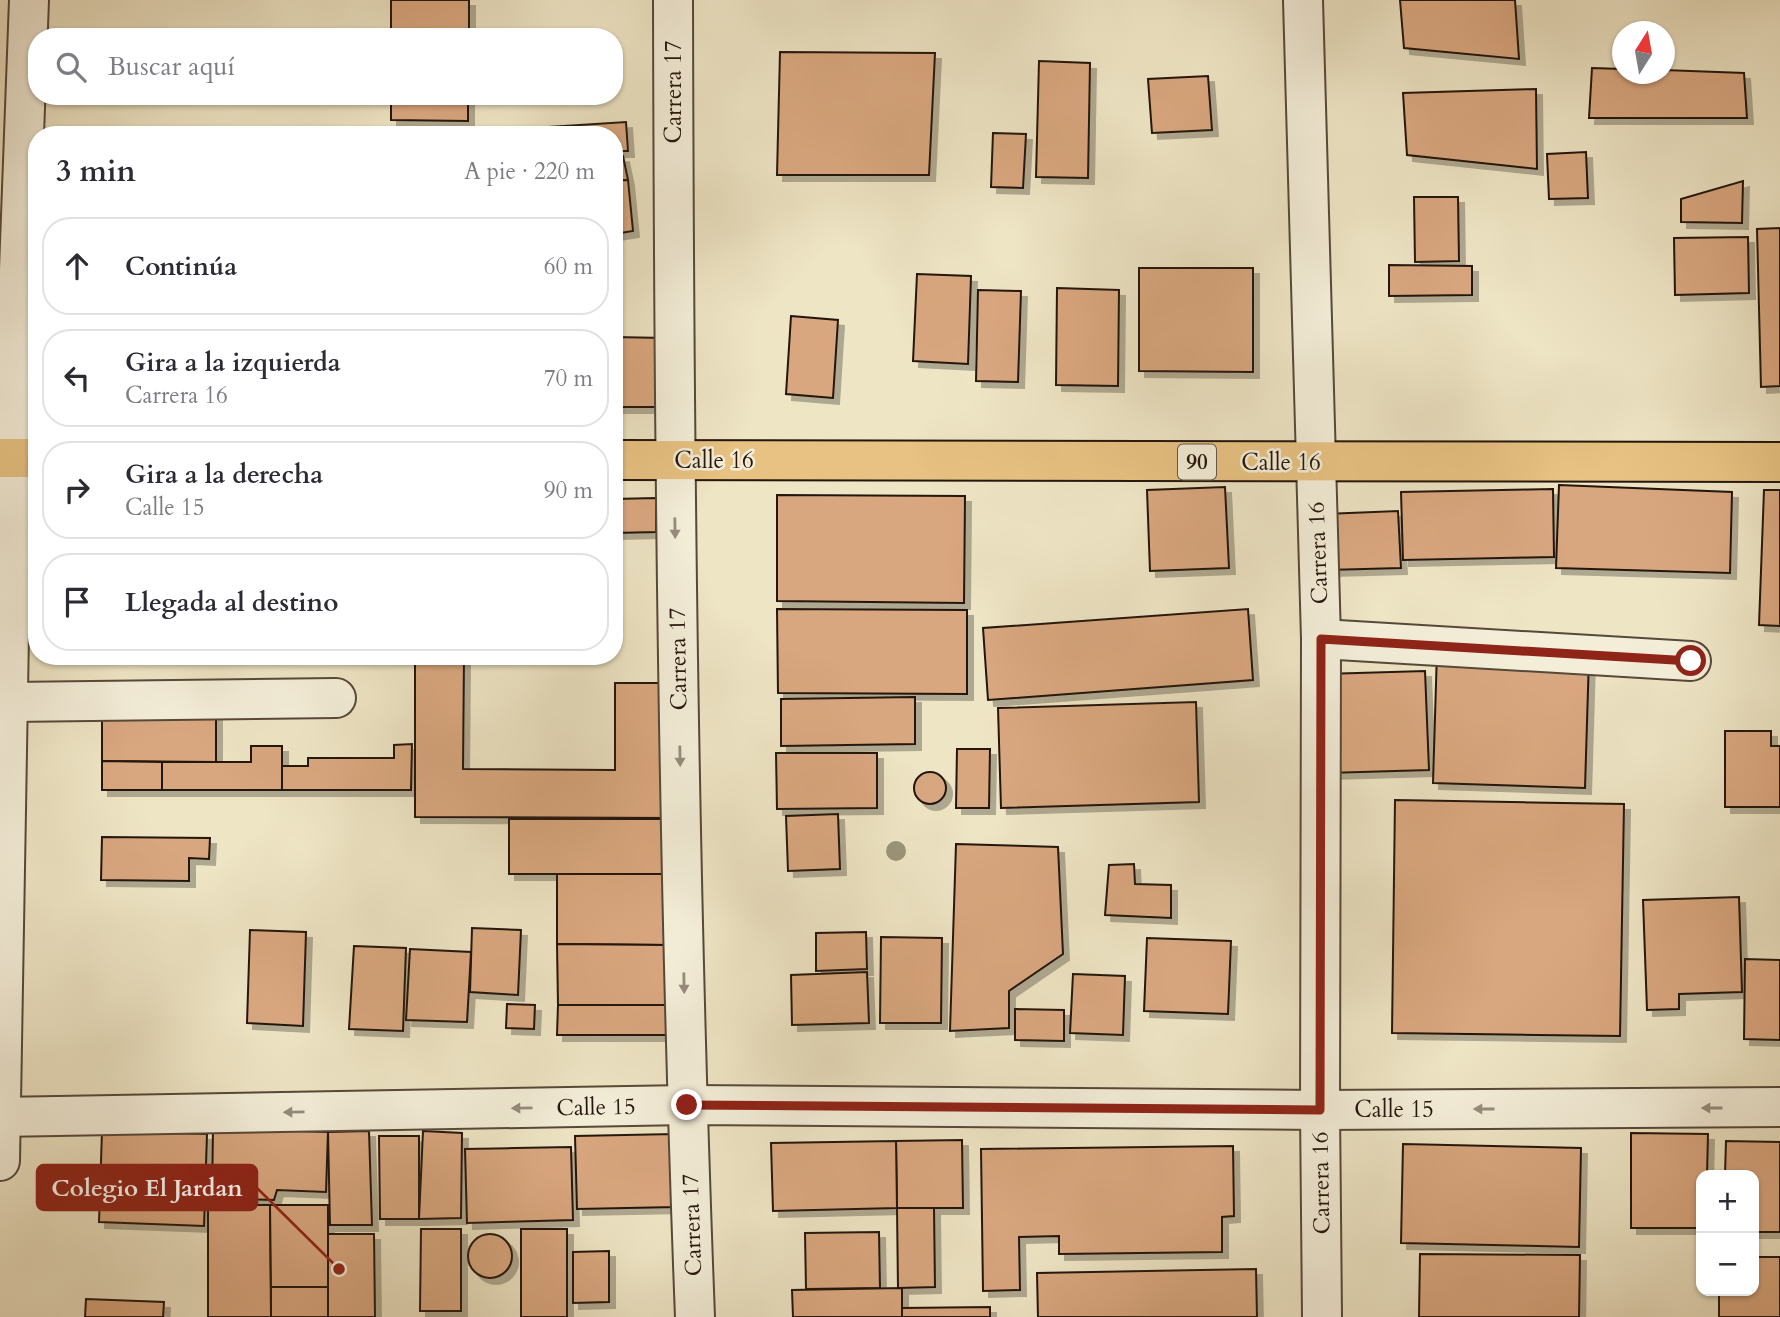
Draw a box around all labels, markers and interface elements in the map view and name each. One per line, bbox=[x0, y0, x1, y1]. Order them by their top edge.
north arrow bbox=[1612, 21, 1675, 84]
search box bbox=[28, 28, 623, 105]
street label: Carrera 17 bbox=[658, 41, 689, 143]
icon: search bbox=[52, 48, 90, 86]
text: Buscar aquí bbox=[108, 49, 235, 84]
text: 3 min bbox=[56, 151, 136, 192]
text: A pie · 220 m bbox=[464, 156, 595, 187]
icon: ahead bbox=[58, 247, 96, 285]
text: Continúa bbox=[125, 249, 237, 284]
text: 60 m bbox=[544, 251, 593, 282]
text: Gira a la izquierda bbox=[125, 345, 341, 380]
icon: left bbox=[58, 359, 96, 397]
text: 70 m bbox=[544, 363, 593, 394]
text: Carrera 16 bbox=[125, 380, 228, 411]
road number: 90 bbox=[1178, 444, 1216, 480]
street label: Calle 16 bbox=[674, 445, 754, 476]
street label: Calle 16 bbox=[1241, 447, 1321, 478]
text: Gira a la derecha bbox=[125, 457, 323, 492]
icon: right bbox=[58, 471, 96, 509]
text: 90 m bbox=[544, 475, 593, 506]
text: Calle 15 bbox=[125, 492, 204, 523]
street label: Carrera 16 bbox=[1301, 501, 1335, 605]
one-way arrow bbox=[670, 518, 681, 540]
icon: arrive bbox=[58, 583, 96, 621]
text: Llegada al destino bbox=[125, 585, 339, 620]
street label: Carrera 17 bbox=[662, 607, 694, 711]
route start bbox=[1675, 645, 1706, 676]
one-way arrow bbox=[674, 745, 686, 767]
one-way arrow bbox=[679, 973, 690, 995]
route end bbox=[671, 1089, 702, 1120]
street label: Calle 15 bbox=[556, 1091, 636, 1123]
street label: Calle 15 bbox=[1354, 1094, 1434, 1125]
one-way arrow bbox=[511, 1102, 533, 1114]
one-way arrow bbox=[1701, 1102, 1723, 1113]
one-way arrow bbox=[1473, 1103, 1495, 1115]
one-way arrow bbox=[283, 1106, 305, 1118]
street label: Carrera 16 bbox=[1305, 1131, 1337, 1235]
callout: Colegio El Jardan bbox=[37, 1165, 257, 1210]
map controls bbox=[1696, 1170, 1759, 1296]
button: + bbox=[1696, 1170, 1759, 1233]
text: Colegio El Jardan bbox=[51, 1172, 243, 1205]
street label: Carrera 17 bbox=[675, 1173, 709, 1277]
button: − bbox=[1696, 1233, 1759, 1296]

